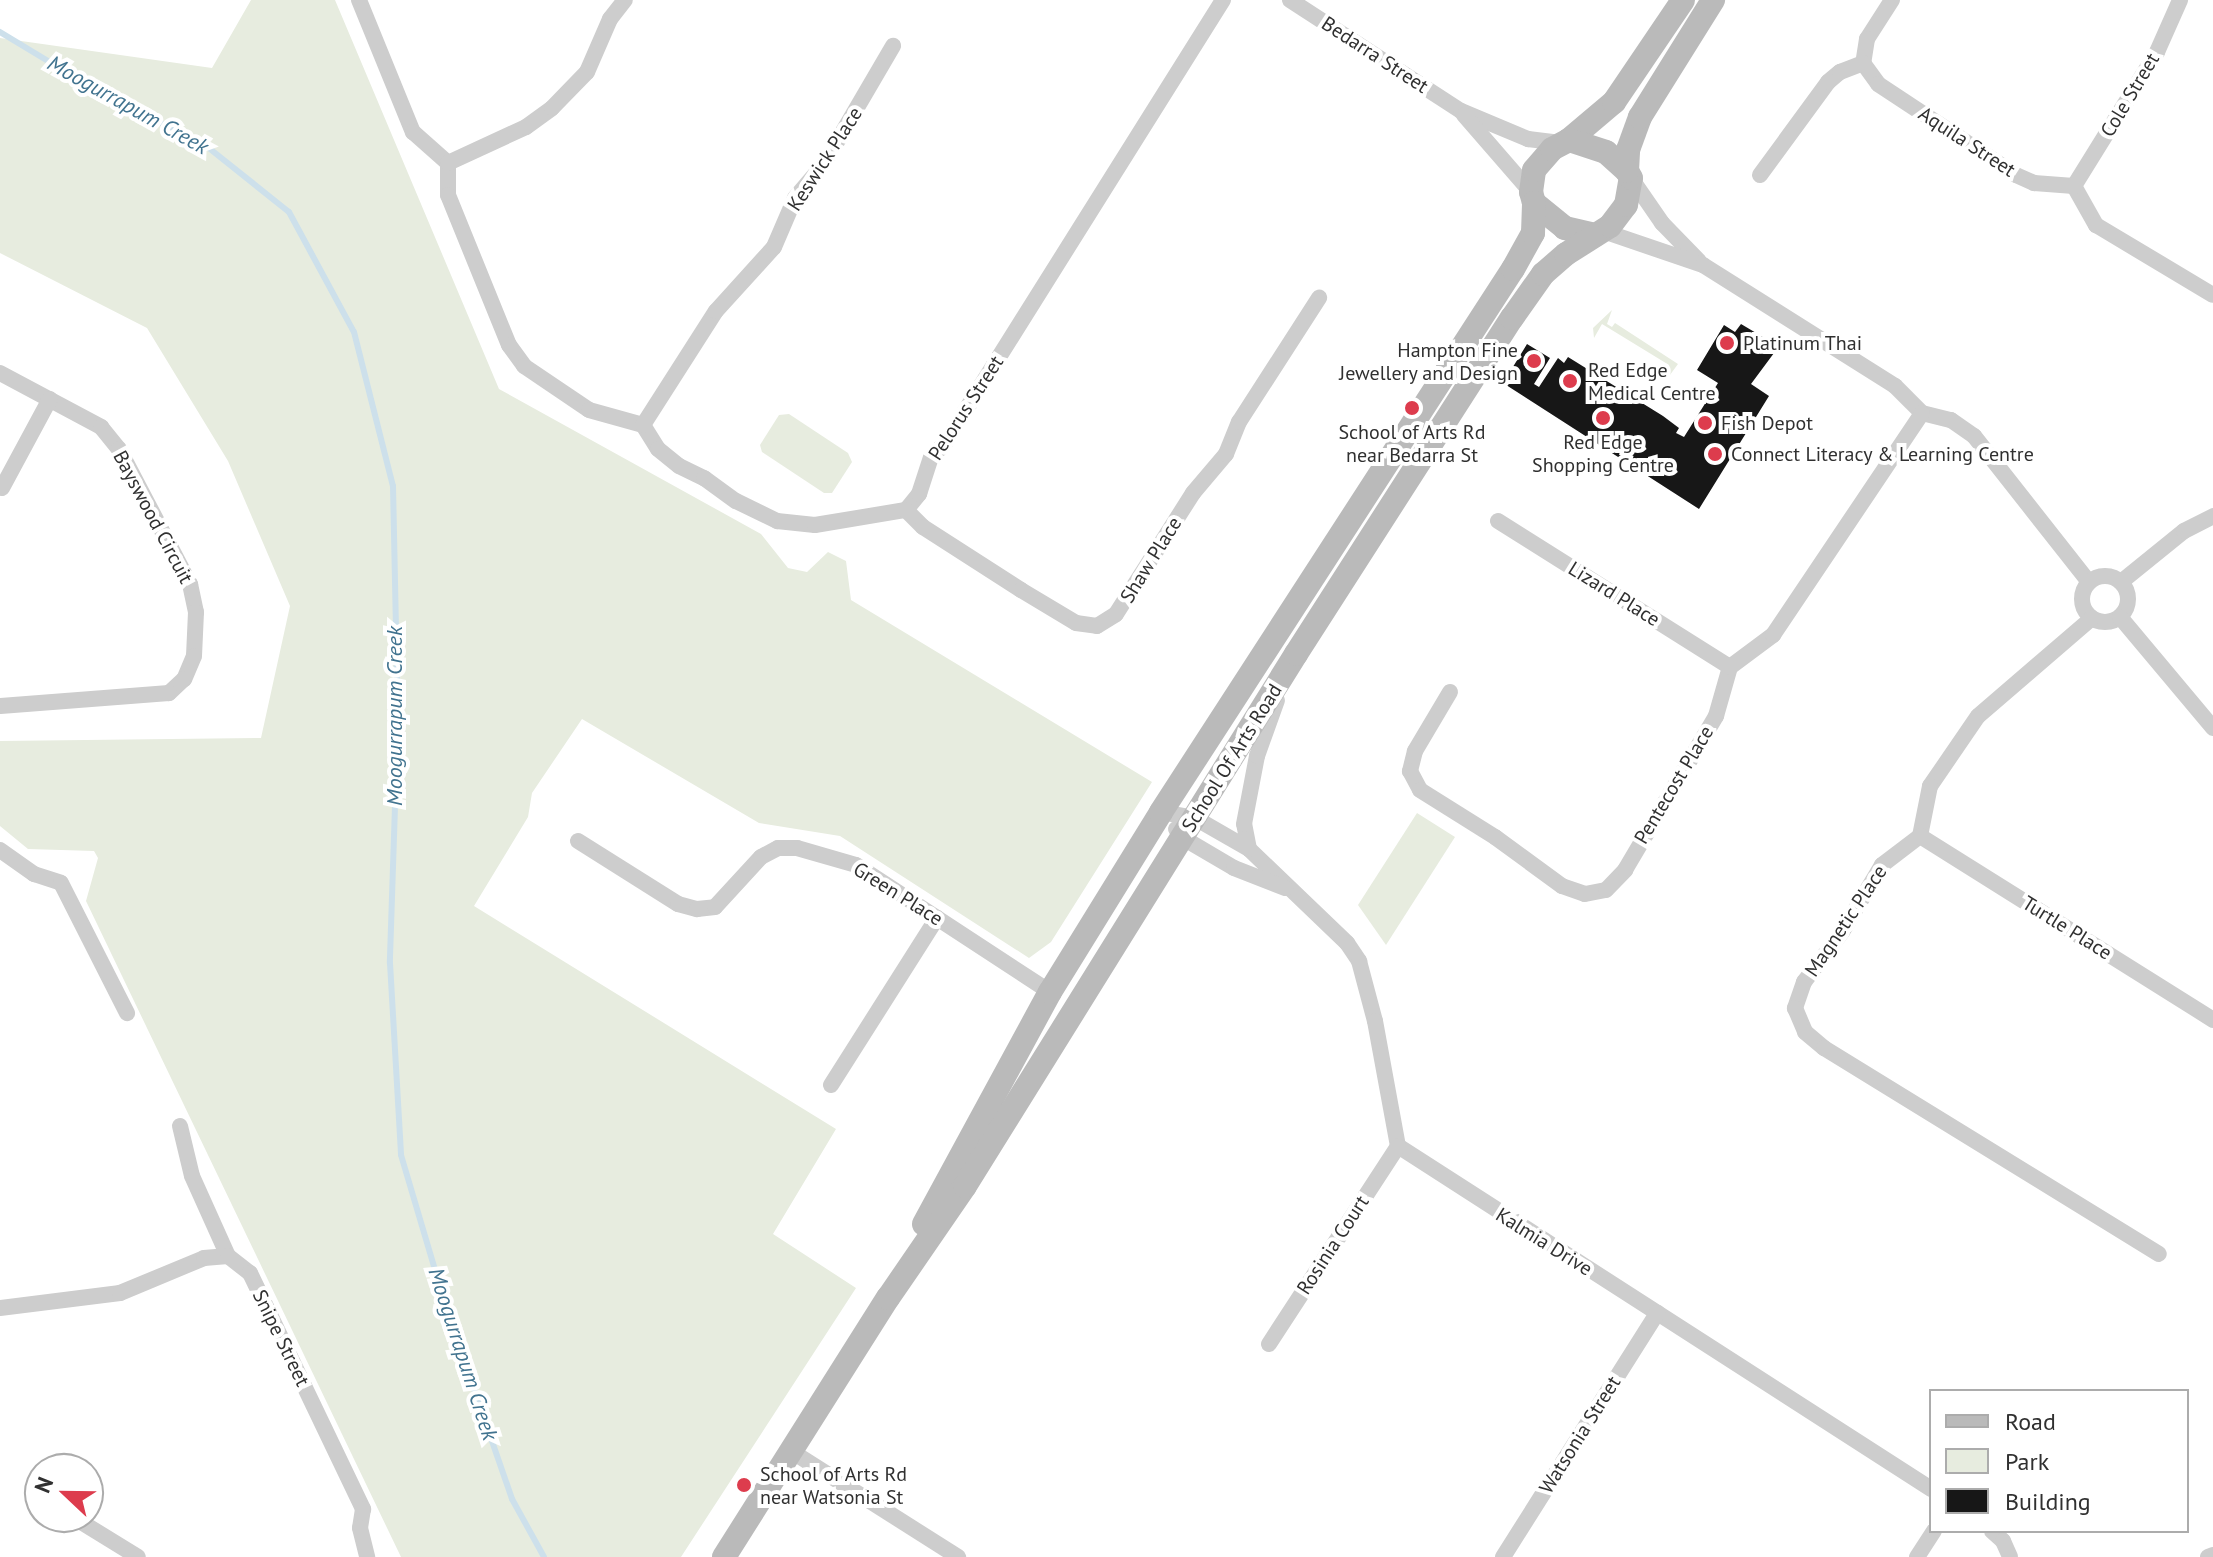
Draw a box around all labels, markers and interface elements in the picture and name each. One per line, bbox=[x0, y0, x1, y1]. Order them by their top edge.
street label: Bedarra Street bbox=[1317, 12, 1433, 98]
street label: Cole Street bbox=[2096, 49, 2164, 141]
water label: Moogurrapum Creek bbox=[43, 50, 213, 160]
street label: Keswick Place bbox=[782, 102, 868, 216]
street label: Aquila Street bbox=[1914, 102, 2020, 182]
place label: Platinum Thai bbox=[1743, 331, 1863, 355]
marker: Platinum Thai bbox=[1718, 334, 1736, 352]
place label: Hampton Fine Jewellery and Design bbox=[1339, 338, 1518, 385]
street label: Pelorus Street bbox=[923, 351, 1009, 465]
marker: Hampton Fine Jewellery and Design bbox=[1525, 352, 1543, 370]
place label: Red Edge Medical Centre bbox=[1588, 358, 1716, 405]
marker: Red Edge Medical Centre bbox=[1559, 370, 1581, 392]
marker: School of Arts Rd near Bedarra St bbox=[1403, 399, 1421, 417]
marker: Red Edge Shopping Centre bbox=[1594, 409, 1612, 427]
place label: Fish Depot bbox=[1721, 411, 1813, 435]
marker: Fish Depot bbox=[1696, 414, 1714, 432]
place label: School of Arts Rd near Bedarra St bbox=[1338, 420, 1486, 467]
place label: Red Edge Shopping Centre bbox=[1532, 430, 1674, 477]
place label: Connect Literacy & Learning Centre bbox=[1731, 442, 2035, 466]
marker: Connect Literacy & Learning Centre bbox=[1706, 445, 1724, 463]
street label: Bayswood Circuit bbox=[108, 447, 198, 587]
street label: Shaw Place bbox=[1115, 512, 1187, 608]
street label: Lizard Place bbox=[1564, 557, 1664, 631]
water label: Moogurrapum Creek bbox=[382, 626, 408, 806]
street label: School Of Arts Road bbox=[1177, 679, 1287, 837]
street label: Pentecost Place bbox=[1629, 722, 1719, 848]
street label: Green Place bbox=[849, 857, 947, 931]
street label: Magnetic Place bbox=[1800, 861, 1892, 981]
street label: Turtle Place bbox=[2018, 891, 2116, 965]
street label: Rosinia Court bbox=[1292, 1191, 1374, 1299]
street label: Kalmia Drive bbox=[1491, 1203, 1597, 1281]
water label: Moogurrapum Creek bbox=[423, 1264, 503, 1444]
street label: Snipe Street bbox=[247, 1286, 315, 1390]
street label: Watsonia Street bbox=[1534, 1372, 1626, 1498]
legend bbox=[1929, 1389, 2189, 1533]
text: Road bbox=[2005, 1406, 2056, 1437]
text: Park bbox=[2005, 1446, 2049, 1477]
north arrow bbox=[24, 1453, 104, 1533]
place label: School of Arts Rd near Watsonia St bbox=[760, 1462, 908, 1509]
text: N bbox=[28, 1473, 59, 1497]
marker: School of Arts Rd near Watsonia St bbox=[735, 1476, 753, 1494]
text: Building bbox=[2005, 1486, 2091, 1517]

